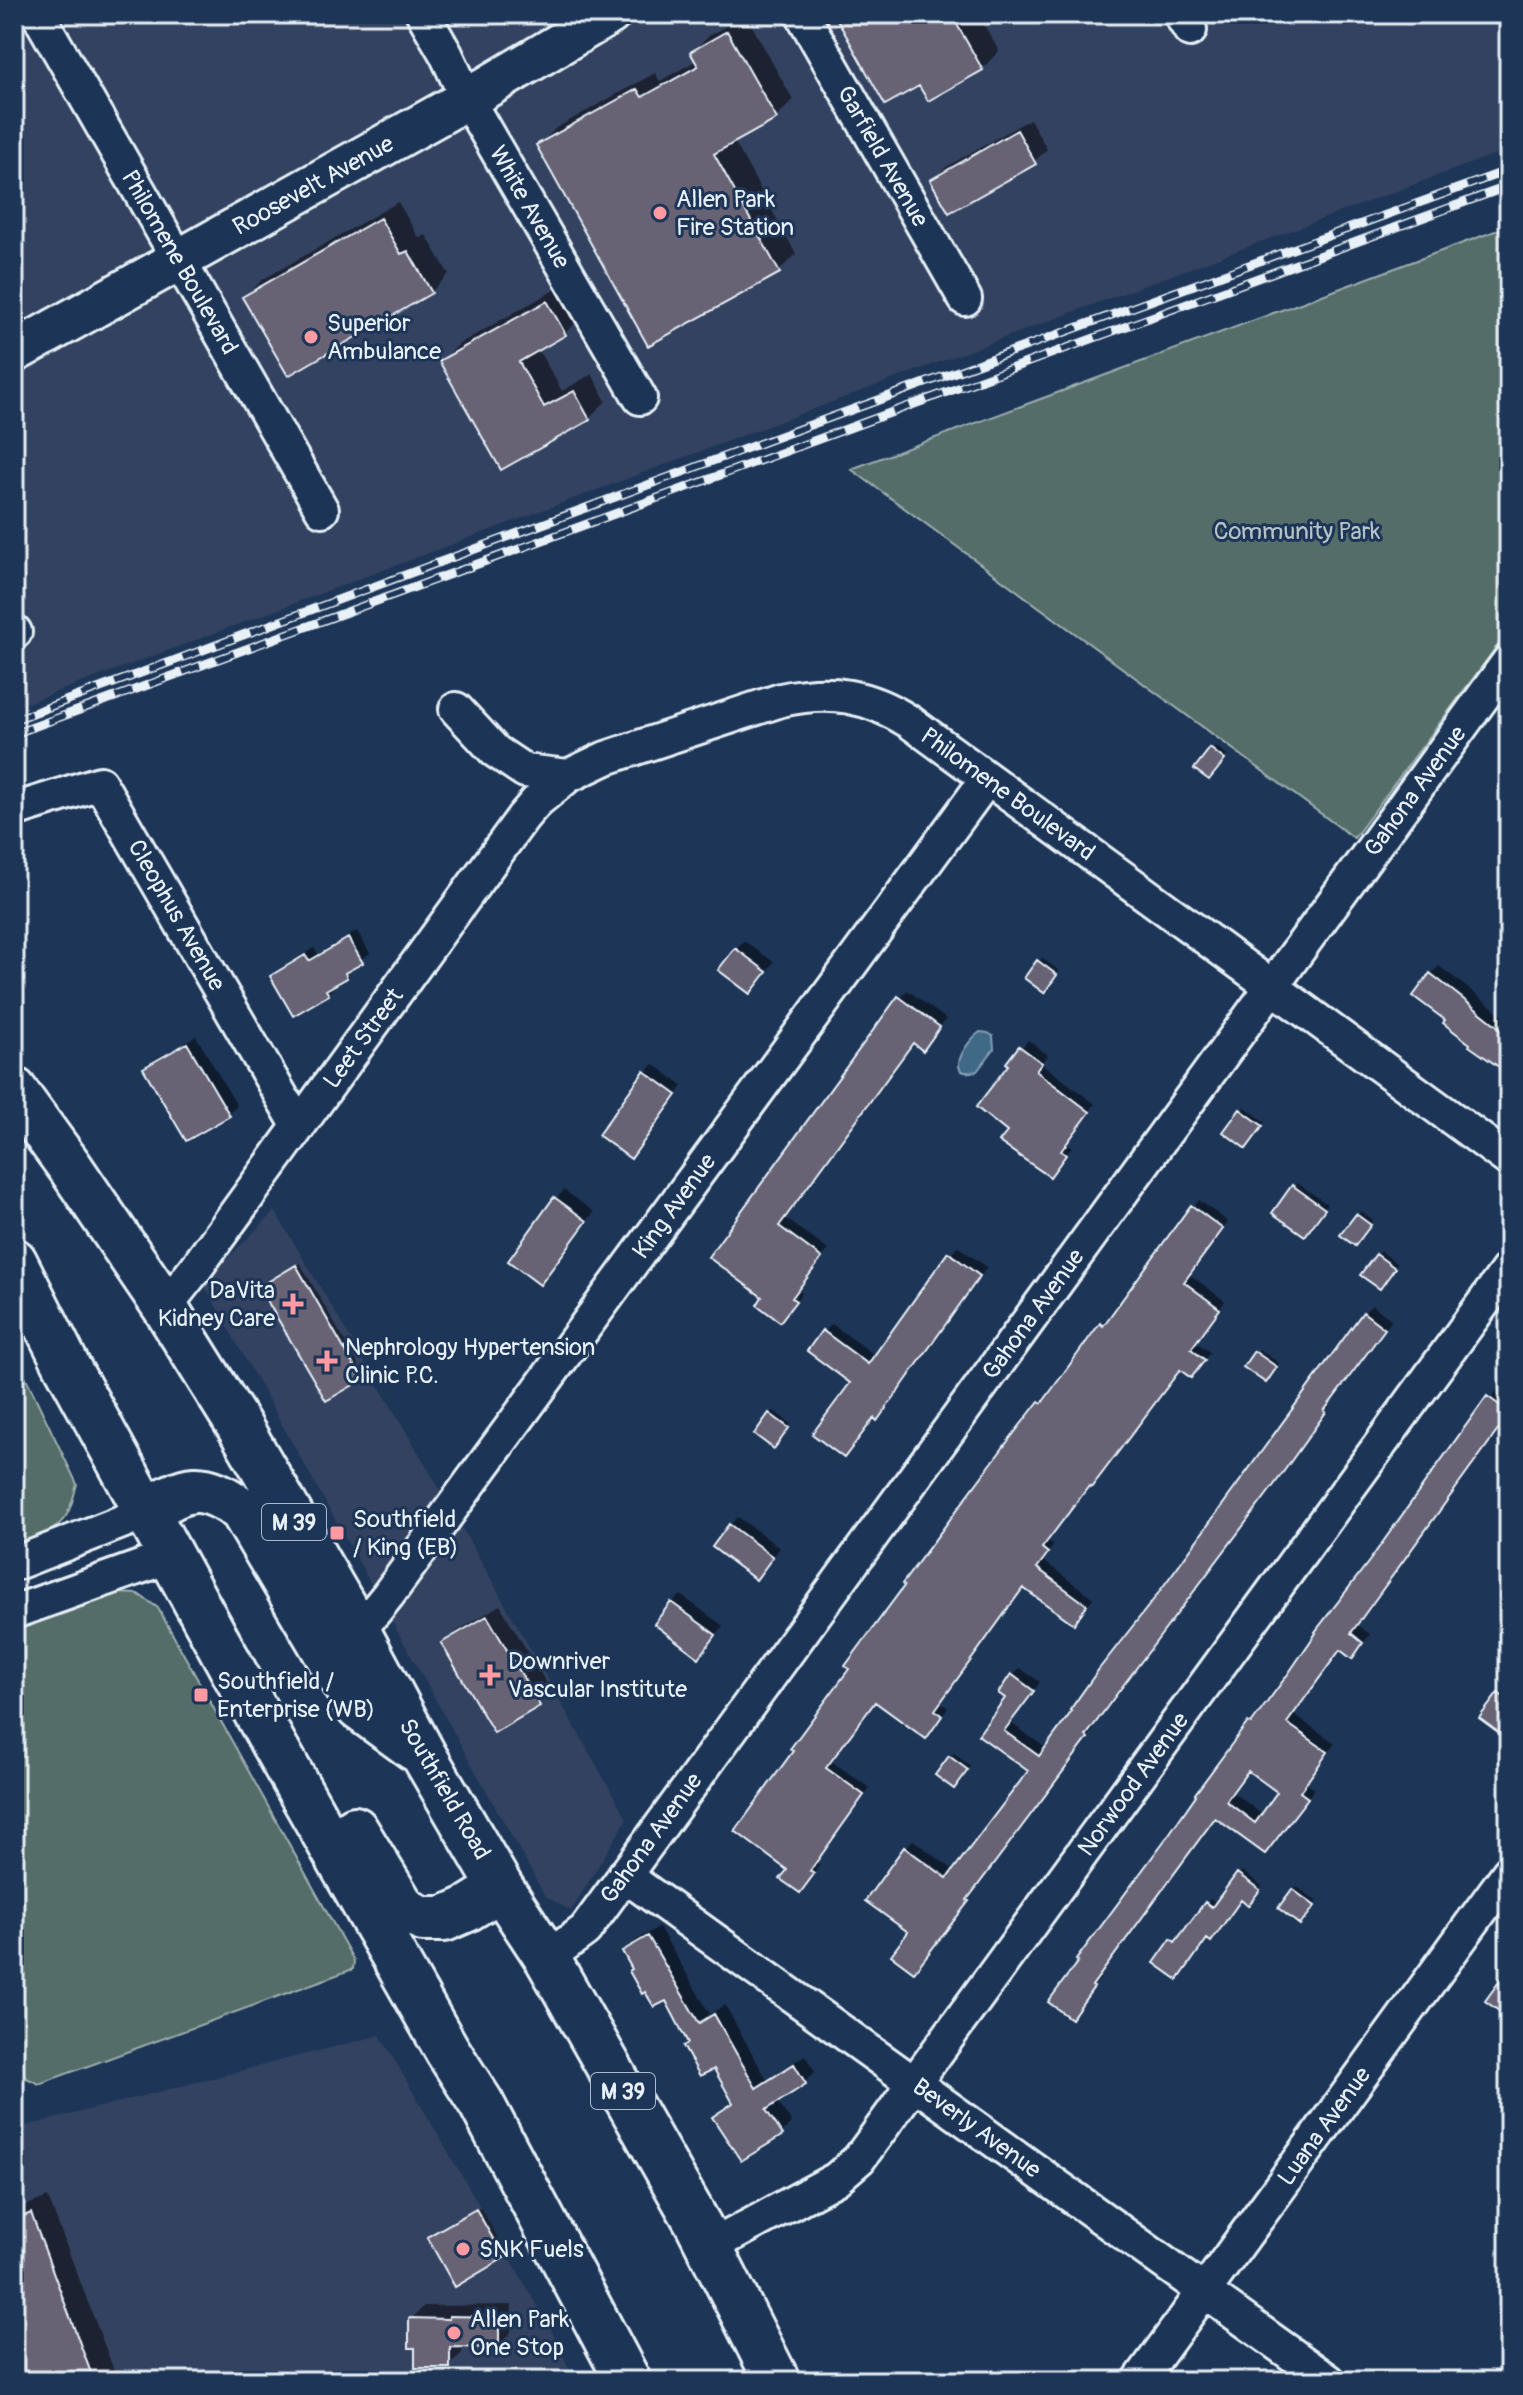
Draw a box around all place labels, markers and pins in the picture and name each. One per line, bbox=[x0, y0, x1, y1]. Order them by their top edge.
place label: Allen Park Fire Station bbox=[676, 185, 794, 242]
marker: Allen Park Fire Station bbox=[651, 204, 669, 222]
place label: Superior Ambulance bbox=[327, 309, 441, 366]
marker: Superior Ambulance bbox=[302, 328, 320, 346]
place label: DaVita Kidney Care bbox=[158, 1276, 275, 1333]
marker: DaVita Kidney Care bbox=[282, 1293, 304, 1315]
place label: Nephrology Hypertension Clinic P.C. bbox=[345, 1333, 595, 1390]
marker: Nephrology Hypertension Clinic P.C. bbox=[316, 1350, 338, 1372]
place label: Southfield / King (EB) bbox=[353, 1505, 458, 1562]
marker: Southfield / King (EB) bbox=[328, 1524, 346, 1542]
place label: Downriver Vascular Institute bbox=[508, 1647, 687, 1704]
marker: Downriver Vascular Institute bbox=[479, 1664, 501, 1686]
place label: Southfield / Enterprise (WB) bbox=[217, 1667, 375, 1724]
marker: Southfield / Enterprise (WB) bbox=[192, 1686, 210, 1704]
place label: SNK Fuels bbox=[479, 2235, 584, 2264]
marker: SNK Fuels bbox=[454, 2240, 472, 2258]
place label: Allen Park One Stop bbox=[470, 2305, 569, 2362]
marker: Allen Park One Stop bbox=[445, 2324, 463, 2342]

